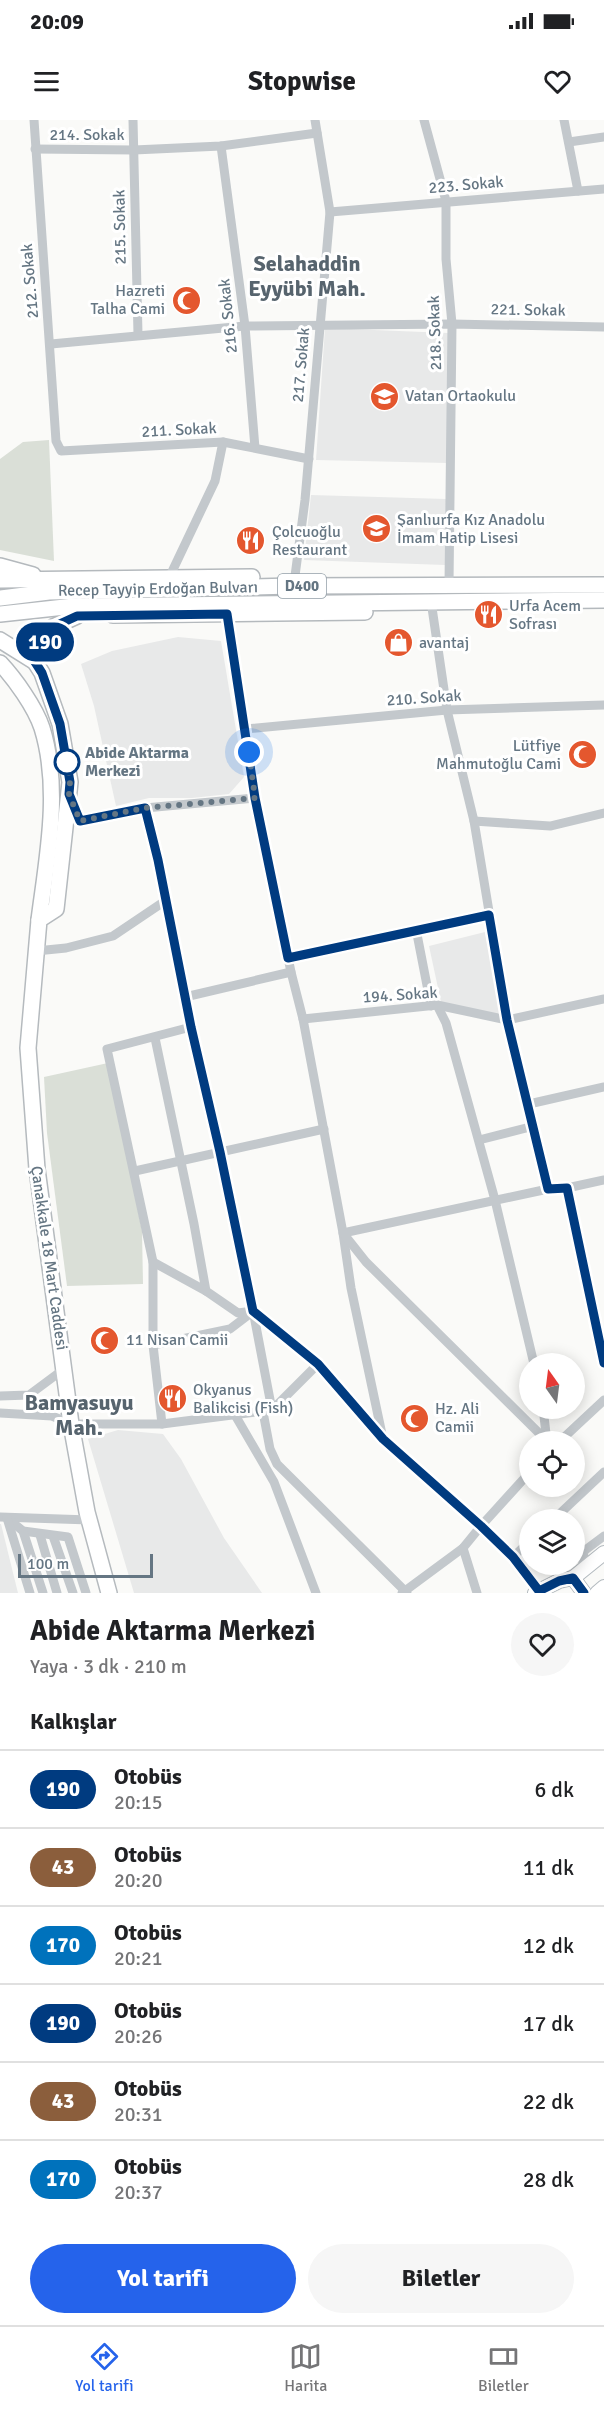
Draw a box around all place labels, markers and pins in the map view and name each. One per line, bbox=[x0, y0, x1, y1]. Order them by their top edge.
place label: Hazreti Talha Cami bbox=[90, 281, 165, 319]
mosque icon: Hazreti Talha Cami bbox=[170, 284, 202, 316]
school or university icon: Vatan Ortaokulu bbox=[368, 380, 400, 412]
place label: Vatan Ortaokulu bbox=[405, 386, 516, 406]
place label: Şanlıurfa Kız Anadolu İmam Hatip Lisesi bbox=[397, 510, 545, 548]
school or university icon: Şanlıurfa Kız Anadolu İmam Hatip Lisesi bbox=[360, 513, 392, 545]
place label: Çolcuoğlu Restaurant bbox=[272, 522, 347, 560]
restaurant icon: Çolcuoğlu Restaurant bbox=[235, 525, 267, 557]
place label: Urfa Acem Sofrası bbox=[509, 596, 581, 634]
restaurant icon: Urfa Acem Sofrası bbox=[472, 599, 504, 631]
shop icon: avantaj bbox=[382, 627, 414, 659]
place label: avantaj bbox=[419, 633, 469, 653]
place label: Lütfiye Mahmutoğlu Cami bbox=[436, 736, 561, 774]
mosque icon: Lütfiye Mahmutoğlu Cami bbox=[566, 739, 598, 771]
place label: Abide Aktarma Merkezi bbox=[85, 743, 189, 781]
marker: Abide Aktarma Merkezi bbox=[54, 749, 80, 775]
mosque icon: 11 Nisan Camii bbox=[89, 1324, 121, 1356]
place label: 11 Nisan Camii bbox=[126, 1330, 228, 1350]
place label: Okyanus Balikcisi (Fish) bbox=[193, 1380, 293, 1418]
restaurant icon: Okyanus Balikcisi (Fish) bbox=[156, 1383, 188, 1415]
place label: Hz. Ali Camii bbox=[435, 1399, 479, 1437]
mosque icon: Hz. Ali Camii bbox=[398, 1402, 430, 1434]

